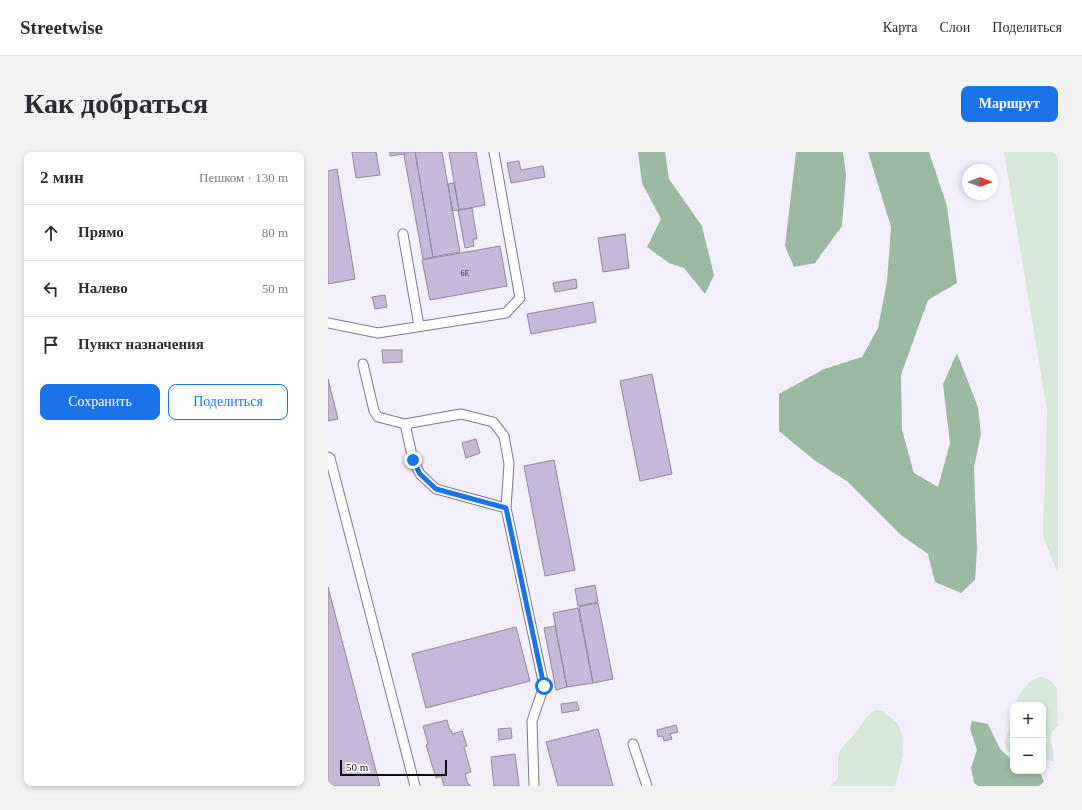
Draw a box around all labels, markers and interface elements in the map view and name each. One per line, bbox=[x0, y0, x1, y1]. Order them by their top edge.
text: Streetwise bbox=[20, 17, 103, 38]
text: Карта bbox=[883, 20, 917, 35]
text: Слои bbox=[939, 20, 970, 35]
text: Поделиться bbox=[992, 20, 1062, 35]
button: Маршрут bbox=[961, 86, 1058, 122]
text: Как добраться bbox=[24, 88, 208, 119]
north arrow bbox=[962, 164, 998, 200]
text: 2 мин bbox=[40, 168, 84, 187]
text: Пешком · 130 m bbox=[199, 170, 288, 185]
icon: ahead bbox=[40, 222, 62, 244]
text: Прямо bbox=[78, 224, 124, 240]
text: 80 m bbox=[262, 225, 288, 240]
house number: 6Е bbox=[461, 269, 470, 278]
icon: left bbox=[40, 278, 62, 300]
text: Налево bbox=[78, 280, 128, 296]
text: 50 m bbox=[262, 281, 288, 296]
icon: arrive bbox=[40, 334, 62, 356]
text: Пункт назначения bbox=[78, 336, 204, 352]
button: Сохранить bbox=[40, 384, 160, 420]
button: Поделиться bbox=[168, 384, 288, 420]
route end bbox=[404, 451, 422, 469]
route start bbox=[535, 677, 553, 695]
map controls bbox=[1010, 702, 1046, 774]
button: + bbox=[1010, 702, 1046, 738]
button: − bbox=[1010, 738, 1046, 774]
scale bar bbox=[340, 758, 447, 777]
text: 50 m bbox=[346, 761, 368, 773]

